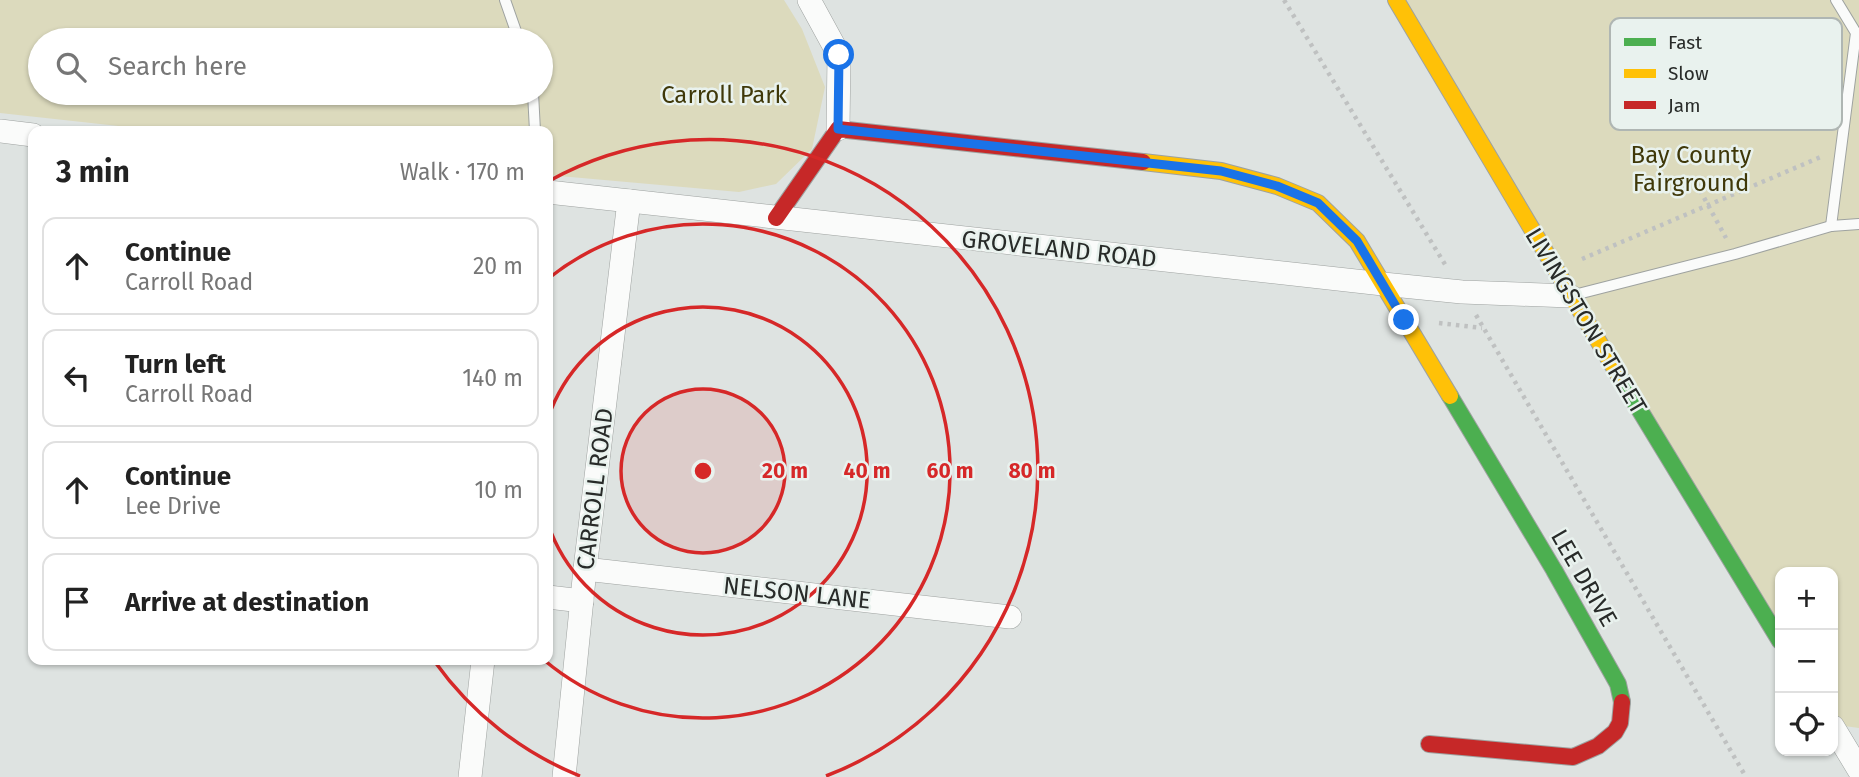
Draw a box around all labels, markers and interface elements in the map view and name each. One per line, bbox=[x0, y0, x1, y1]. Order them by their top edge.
legend bbox=[1610, 18, 1842, 130]
search box bbox=[28, 28, 553, 105]
text: Fast bbox=[1668, 31, 1702, 54]
route start bbox=[823, 39, 854, 70]
icon: search bbox=[52, 48, 90, 86]
text: Search here bbox=[108, 51, 247, 82]
text: Slow bbox=[1668, 62, 1709, 85]
park label: Carroll Park bbox=[661, 81, 788, 109]
text: Jam bbox=[1668, 94, 1700, 117]
park label: Bay County Fairground bbox=[1631, 141, 1752, 197]
text: 3 min bbox=[56, 154, 130, 190]
text: Walk · 170 m bbox=[400, 158, 525, 186]
street label: LIVINGSTON STREET bbox=[1519, 223, 1653, 420]
street label: GROVELAND ROAD bbox=[960, 225, 1158, 273]
text: Continue bbox=[125, 237, 231, 268]
icon: ahead bbox=[58, 247, 96, 285]
text: 20 m bbox=[473, 252, 523, 280]
text: Carroll Road bbox=[125, 268, 253, 296]
route end bbox=[1388, 304, 1419, 335]
text: Turn left bbox=[125, 349, 226, 380]
icon: left bbox=[58, 359, 96, 397]
text: 140 m bbox=[462, 364, 523, 392]
text: Carroll Road bbox=[125, 380, 253, 408]
street label: CARROLL ROAD bbox=[571, 407, 619, 571]
text: 20 m bbox=[762, 458, 808, 484]
text: 40 m bbox=[844, 458, 890, 484]
text: 60 m bbox=[927, 458, 973, 484]
text: 80 m bbox=[1008, 458, 1056, 484]
centre of rings bbox=[691, 459, 715, 483]
text: Continue bbox=[125, 461, 231, 492]
icon: ahead bbox=[58, 471, 96, 509]
text: 10 m bbox=[474, 476, 523, 504]
text: Lee Drive bbox=[125, 492, 221, 520]
street label: LEE DRIVE bbox=[1545, 525, 1623, 631]
map controls bbox=[1775, 567, 1838, 756]
button: + bbox=[1775, 567, 1838, 630]
street label: NELSON LANE bbox=[722, 571, 872, 615]
icon: arrive bbox=[58, 583, 96, 621]
text: Arrive at destination bbox=[125, 587, 369, 618]
button: − bbox=[1775, 630, 1838, 693]
button: locate bbox=[1775, 693, 1838, 756]

